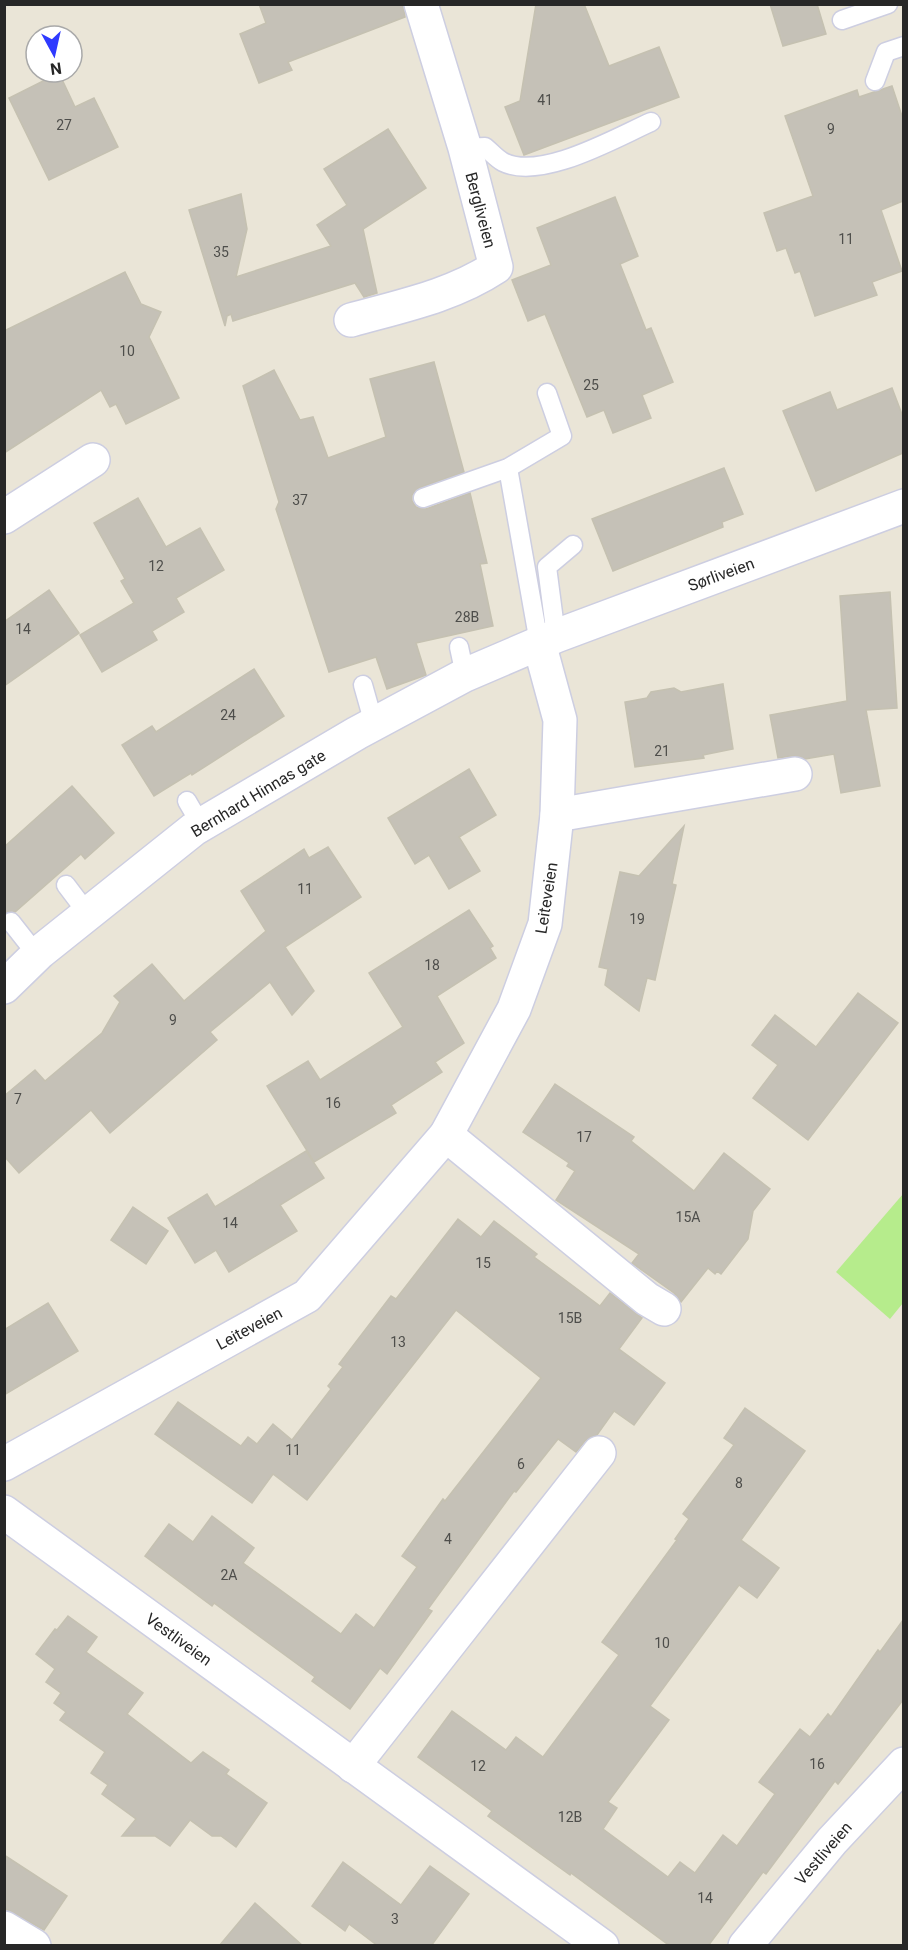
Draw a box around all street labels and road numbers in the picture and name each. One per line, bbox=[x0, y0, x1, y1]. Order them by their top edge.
street label: Bergliveien bbox=[461, 170, 500, 250]
street label: Sørliveien bbox=[685, 554, 757, 595]
street label: Bernhard Hinnas gate bbox=[187, 746, 329, 841]
street label: Leiteveien bbox=[531, 861, 562, 935]
street label: Leiteveien bbox=[213, 1303, 285, 1354]
street label: Vestliveien bbox=[142, 1609, 215, 1670]
street label: Vestliveien bbox=[791, 1818, 856, 1889]

